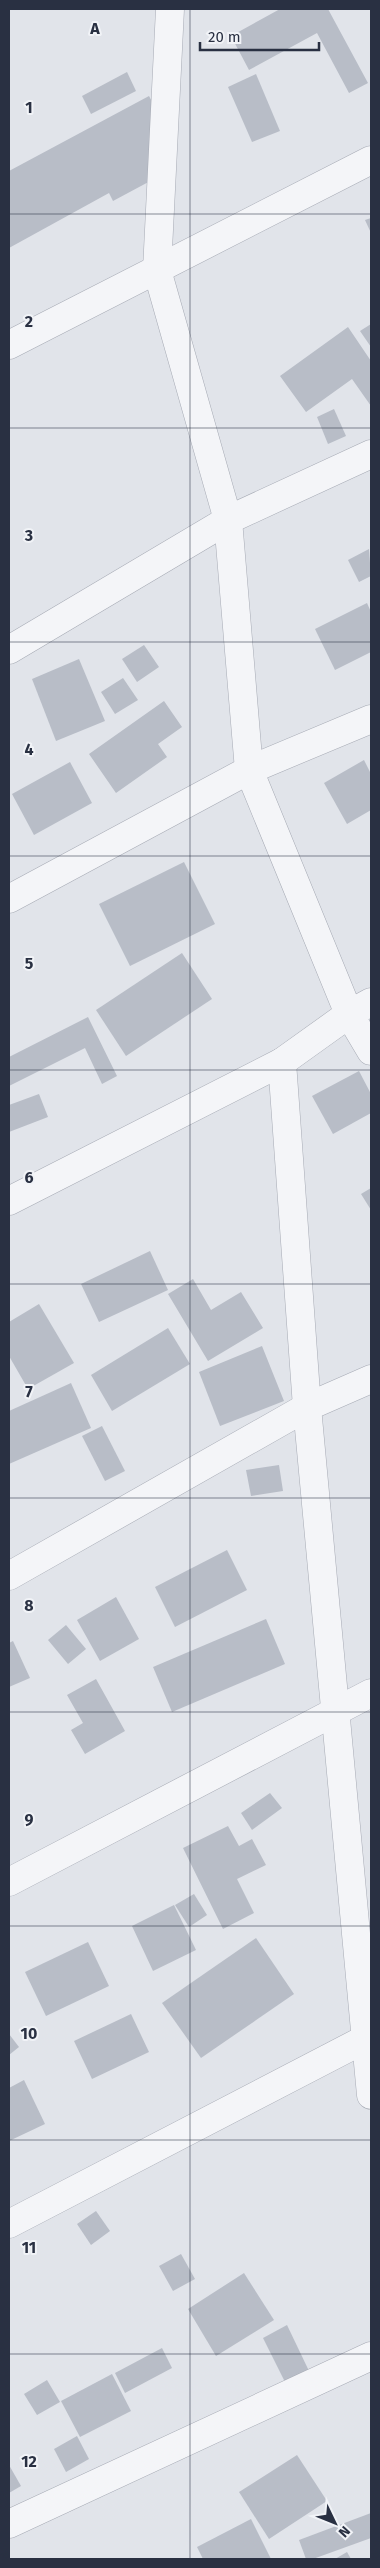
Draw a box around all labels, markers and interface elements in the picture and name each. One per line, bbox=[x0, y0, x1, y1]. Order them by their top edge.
text: A bbox=[89, 19, 100, 38]
scale bar bbox=[200, 20, 319, 52]
text: 20 m bbox=[208, 28, 241, 46]
text: 1 bbox=[25, 98, 33, 117]
text: 2 bbox=[25, 312, 33, 331]
text: 3 bbox=[24, 526, 33, 545]
text: 4 bbox=[24, 740, 34, 759]
text: 5 bbox=[25, 954, 34, 973]
text: 6 bbox=[24, 1168, 34, 1187]
text: 7 bbox=[25, 1382, 33, 1401]
text: 8 bbox=[24, 1596, 34, 1615]
text: 9 bbox=[25, 1810, 34, 1829]
text: 10 bbox=[21, 2024, 37, 2043]
text: 11 bbox=[22, 2238, 36, 2257]
text: 12 bbox=[21, 2452, 37, 2471]
north arrow bbox=[310, 2498, 360, 2548]
text: N bbox=[335, 2522, 354, 2541]

